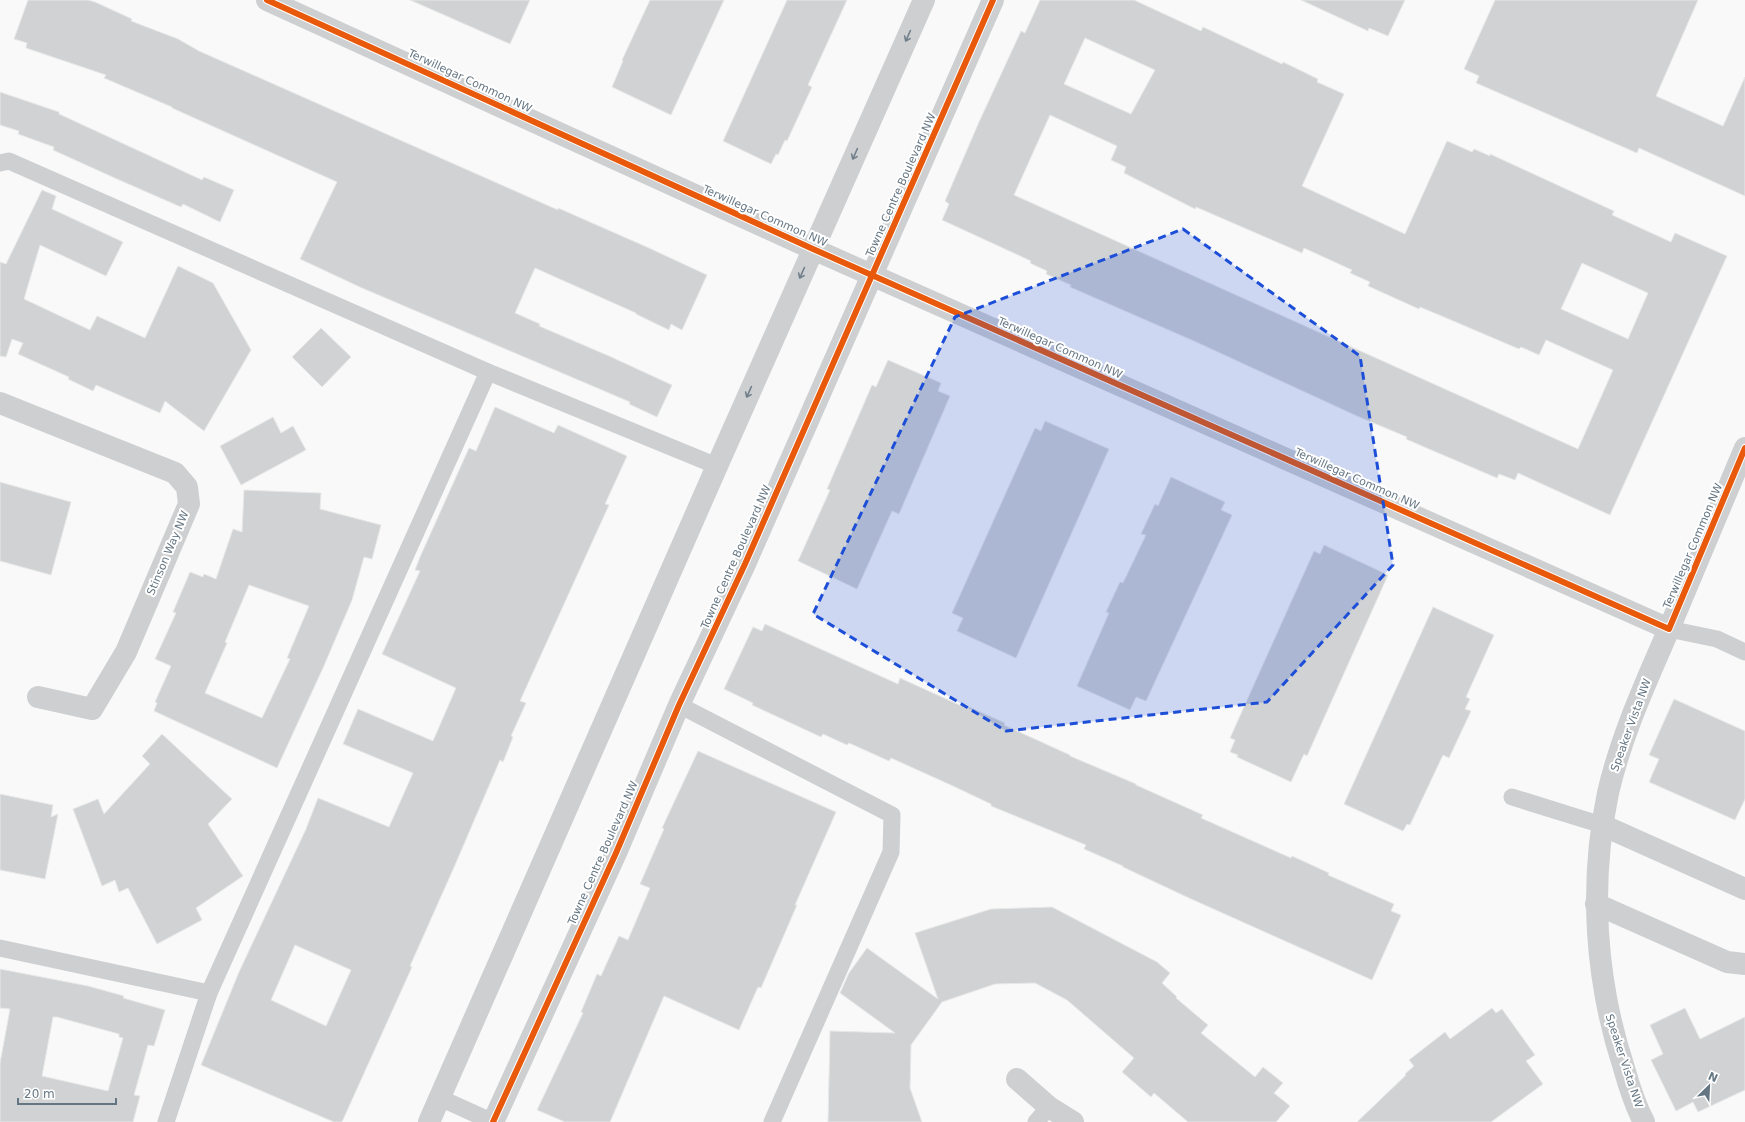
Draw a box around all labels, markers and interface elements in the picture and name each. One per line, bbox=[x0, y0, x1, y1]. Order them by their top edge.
one-way arrow bbox=[904, 29, 911, 41]
street label: Terwillegar Common NW bbox=[405, 46, 534, 115]
street label: Towne Centre Boulevard NW bbox=[863, 111, 939, 260]
one-way arrow bbox=[851, 148, 858, 160]
street label: Terwillegar Common NW bbox=[700, 182, 829, 249]
one-way arrow bbox=[798, 267, 805, 279]
street label: Terwillegar Common NW bbox=[995, 314, 1124, 381]
one-way arrow bbox=[745, 385, 753, 397]
street label: Terwillegar Common NW bbox=[1292, 445, 1421, 512]
street label: Terwillegar Common NW bbox=[1660, 481, 1725, 612]
street label: Towne Centre Boulevard NW bbox=[698, 483, 774, 632]
street label: Stinson Way NW bbox=[144, 509, 192, 597]
street label: Speaker Vista NW bbox=[1608, 677, 1654, 773]
street label: Towne Centre Boulevard NW bbox=[565, 779, 641, 928]
street label: Speaker Vista NW bbox=[1603, 1012, 1645, 1110]
north arrow bbox=[1689, 1066, 1729, 1106]
text: N bbox=[1706, 1070, 1720, 1085]
scale bar bbox=[18, 1080, 116, 1106]
text: 20 m bbox=[24, 1087, 55, 1101]

